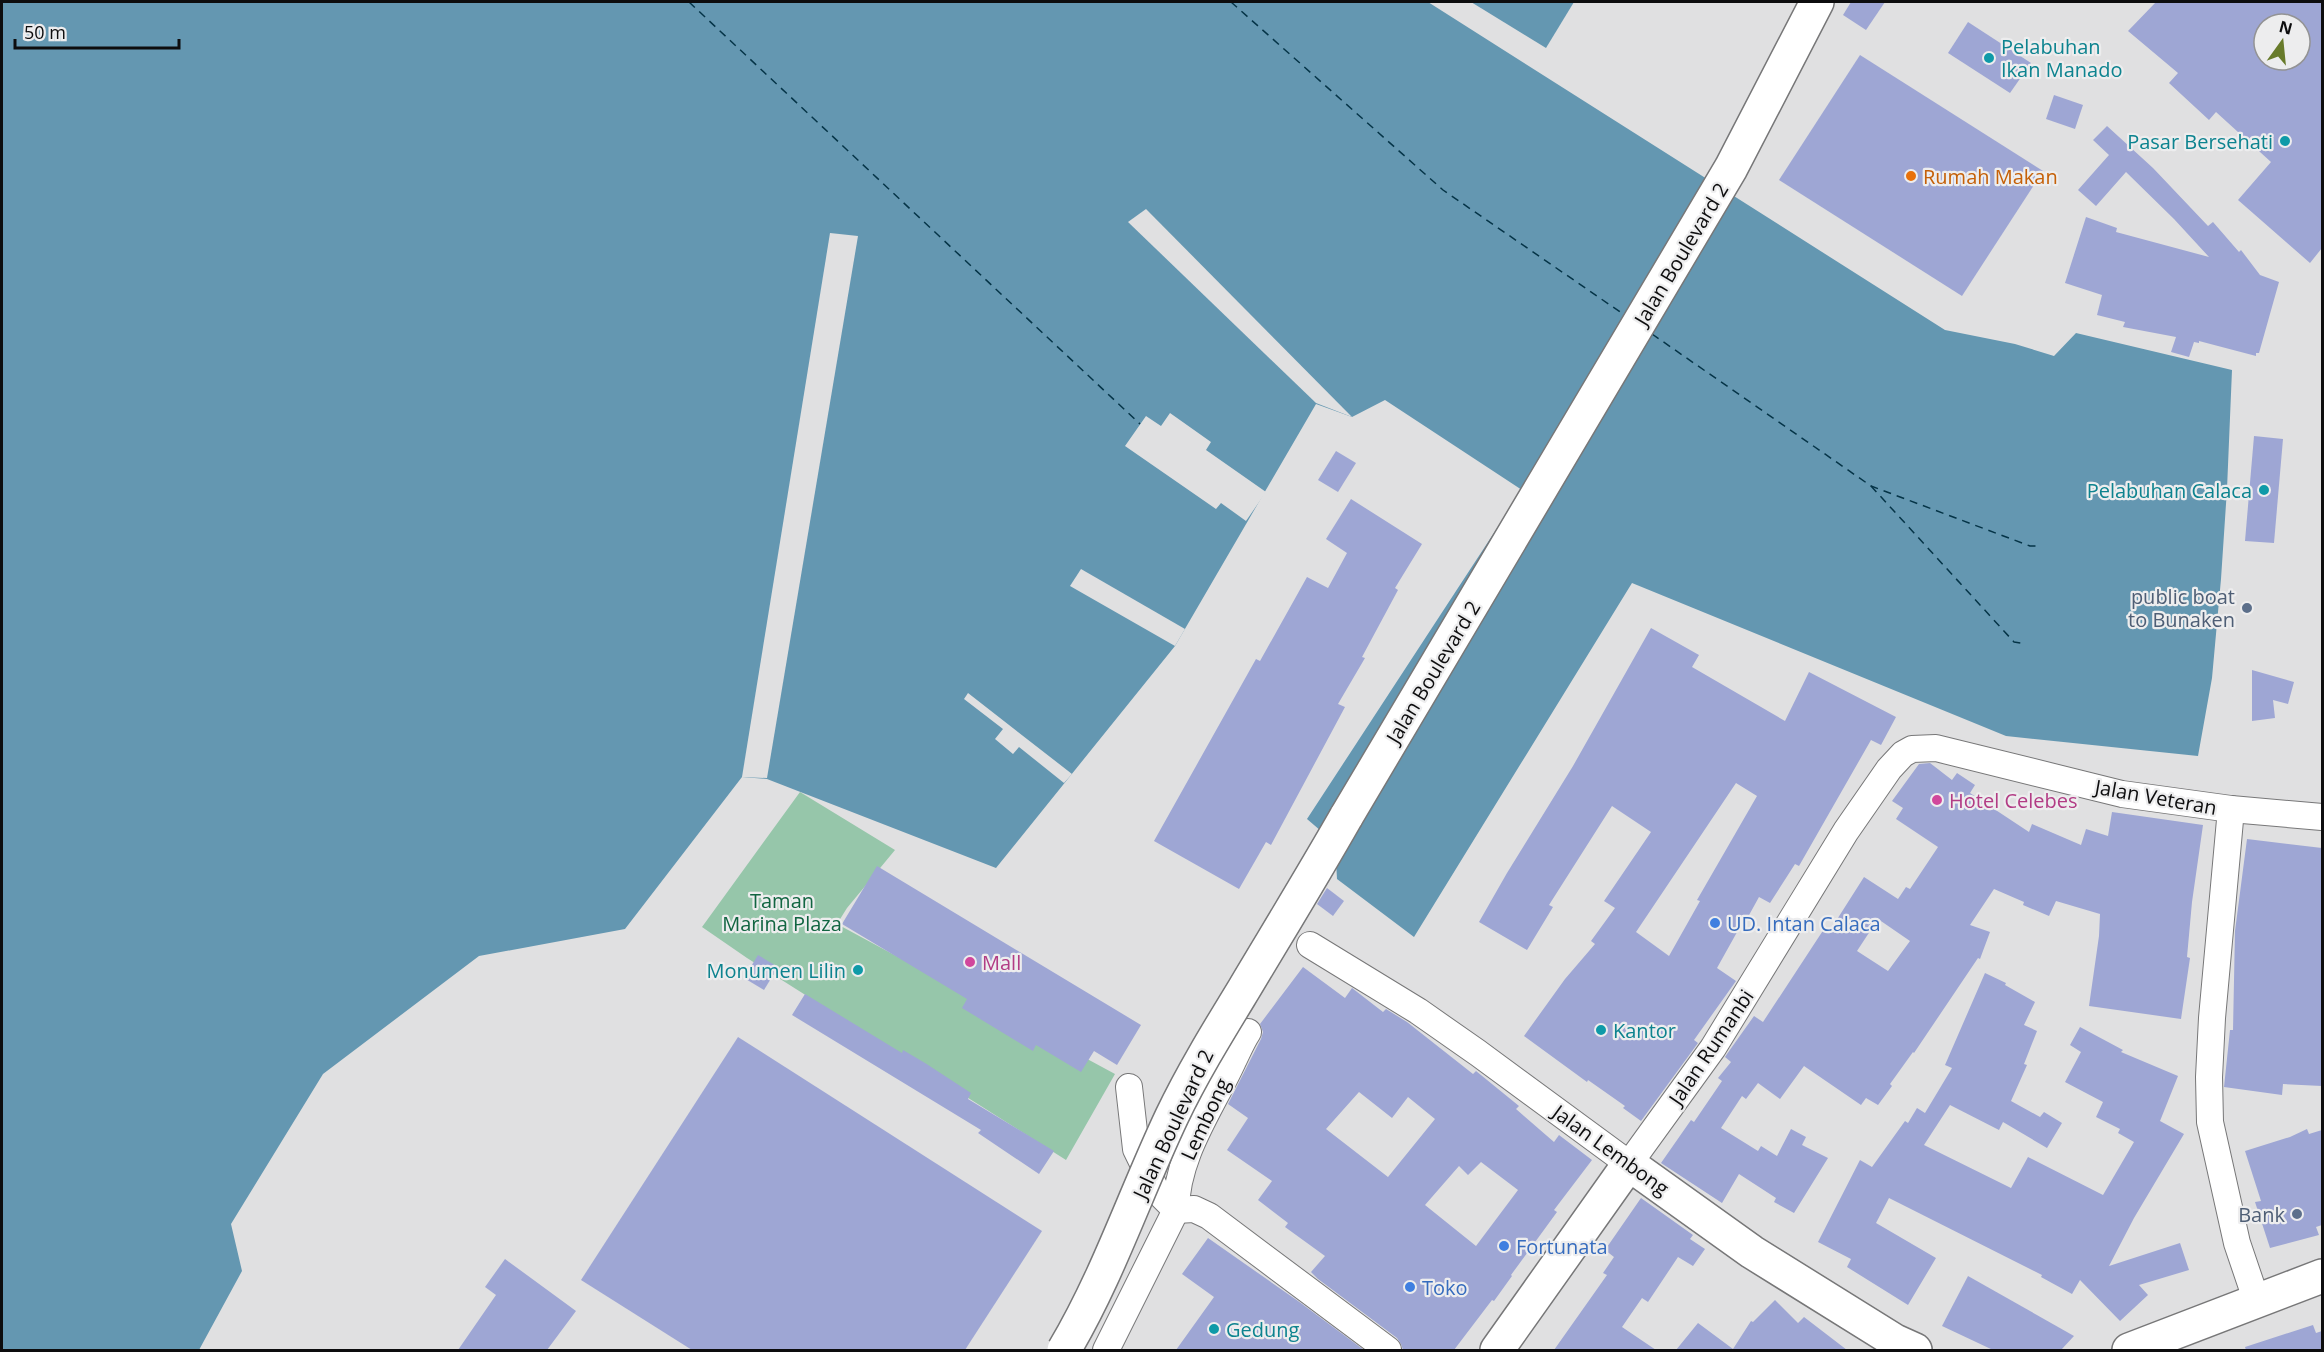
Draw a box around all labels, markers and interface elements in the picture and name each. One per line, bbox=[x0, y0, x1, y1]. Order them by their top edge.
scale bar bbox=[15, 12, 178, 50]
north arrow bbox=[2252, 12, 2312, 72]
text: N bbox=[2277, 15, 2295, 40]
text: 50 m bbox=[24, 20, 66, 44]
place label: Pelabuhan Ikan Manado bbox=[2001, 33, 2122, 83]
marker: Pelabuhan Ikan Manado bbox=[1982, 51, 1996, 65]
place label: Pasar Bersehati bbox=[2127, 128, 2273, 155]
marker: Pasar Bersehati bbox=[2278, 134, 2292, 148]
place label: Rumah Makan bbox=[1923, 163, 2058, 190]
marker: Rumah Makan bbox=[1904, 169, 1918, 183]
street label: Jalan Boulevard 2 bbox=[1627, 178, 1734, 332]
place label: Pelabuhan Calaca bbox=[2087, 477, 2252, 504]
marker: Pelabuhan Calaca bbox=[2257, 483, 2271, 497]
place label: public boat to Bunaken bbox=[2128, 583, 2235, 633]
street label: Jalan Boulevard 2 bbox=[1379, 596, 1486, 750]
marker: public boat to Bunaken bbox=[2240, 601, 2254, 615]
street label: Jalan Veteran bbox=[2091, 773, 2219, 821]
place label: Hotel Celebes bbox=[1949, 787, 2078, 814]
marker: Hotel Celebes bbox=[1930, 793, 1944, 807]
park label: Taman Marina Plaza bbox=[722, 887, 842, 937]
place label: UD. Intan Calaca bbox=[1727, 910, 1881, 937]
marker: UD. Intan Calaca bbox=[1708, 916, 1722, 930]
place label: Mall bbox=[982, 949, 1021, 976]
marker: Mall bbox=[963, 955, 977, 969]
place label: Monumen Lilin bbox=[706, 957, 846, 984]
marker: Monumen Lilin bbox=[851, 963, 865, 977]
street label: Jalan Rumanbi bbox=[1661, 984, 1760, 1112]
place label: Kantor bbox=[1613, 1017, 1676, 1044]
marker: Kantor bbox=[1594, 1023, 1608, 1037]
street label: Jalan Boulevard 2 bbox=[1126, 1045, 1219, 1205]
street label: Lembong bbox=[1174, 1073, 1236, 1164]
street label: Jalan Lembong bbox=[1546, 1097, 1675, 1201]
place label: Bank bbox=[2238, 1201, 2285, 1228]
marker: Bank bbox=[2290, 1207, 2304, 1221]
place label: Fortunata bbox=[1516, 1233, 1608, 1260]
marker: Fortunata bbox=[1497, 1239, 1511, 1253]
place label: Toko bbox=[1422, 1274, 1468, 1301]
marker: Toko bbox=[1403, 1280, 1417, 1294]
place label: Gedung bbox=[1226, 1316, 1300, 1343]
marker: Gedung bbox=[1207, 1322, 1221, 1336]

